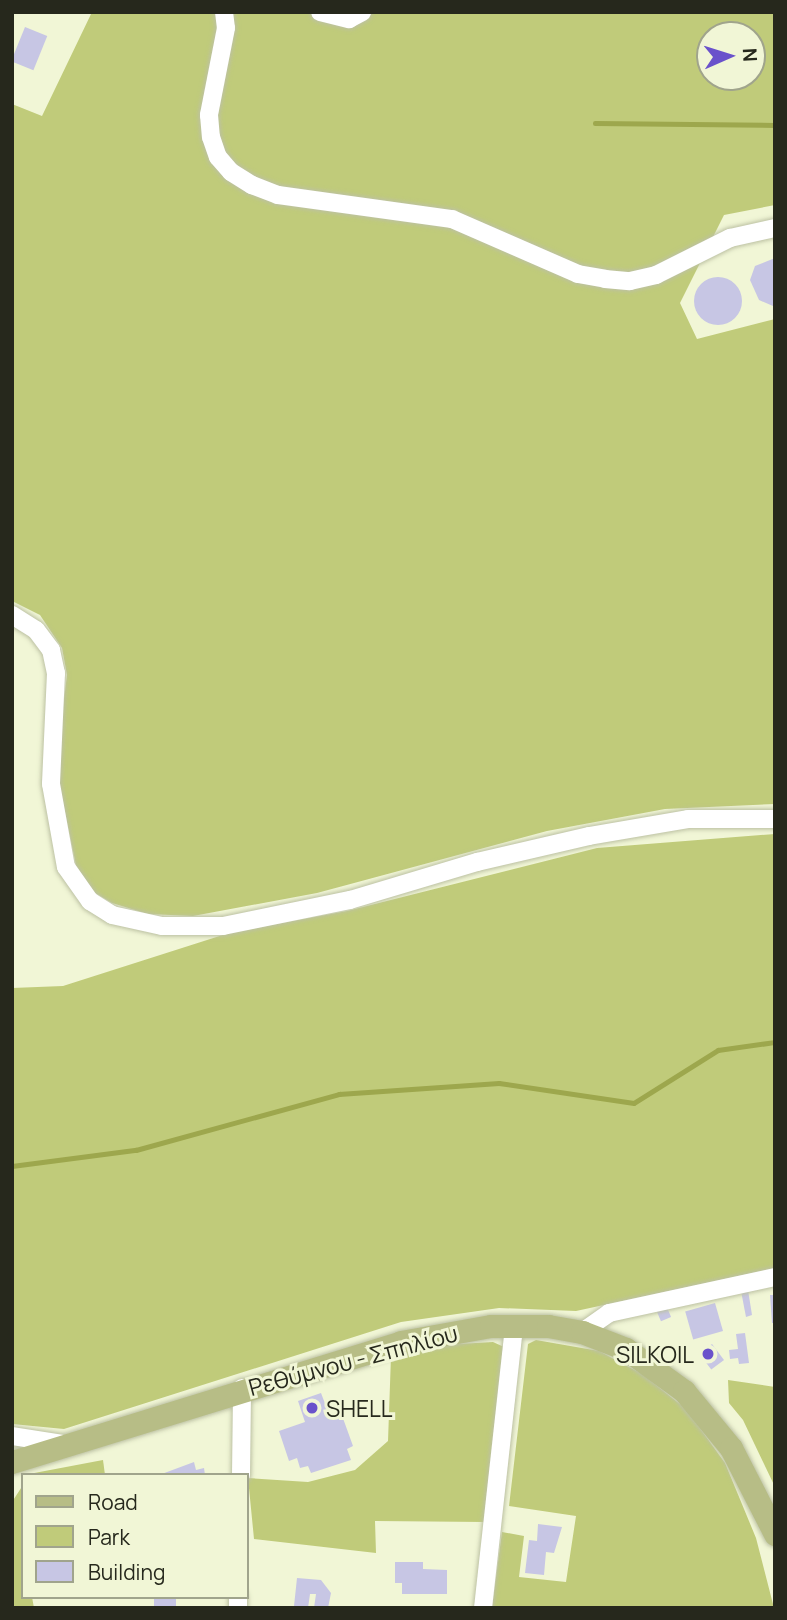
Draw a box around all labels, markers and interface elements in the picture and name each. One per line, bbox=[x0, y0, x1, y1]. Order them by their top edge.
north arrow bbox=[696, 21, 766, 91]
text: N bbox=[737, 48, 763, 63]
street label: Ρεθύμνου - Σπηλίου bbox=[245, 1319, 461, 1401]
place label: SILKOIL bbox=[616, 1340, 694, 1368]
marker: SILKOIL bbox=[700, 1346, 716, 1362]
place label: SHELL bbox=[326, 1394, 393, 1422]
marker: SHELL bbox=[304, 1400, 320, 1416]
legend bbox=[21, 1473, 248, 1599]
text: Road bbox=[88, 1488, 138, 1516]
text: Park bbox=[88, 1523, 130, 1551]
text: Building bbox=[88, 1558, 165, 1586]

